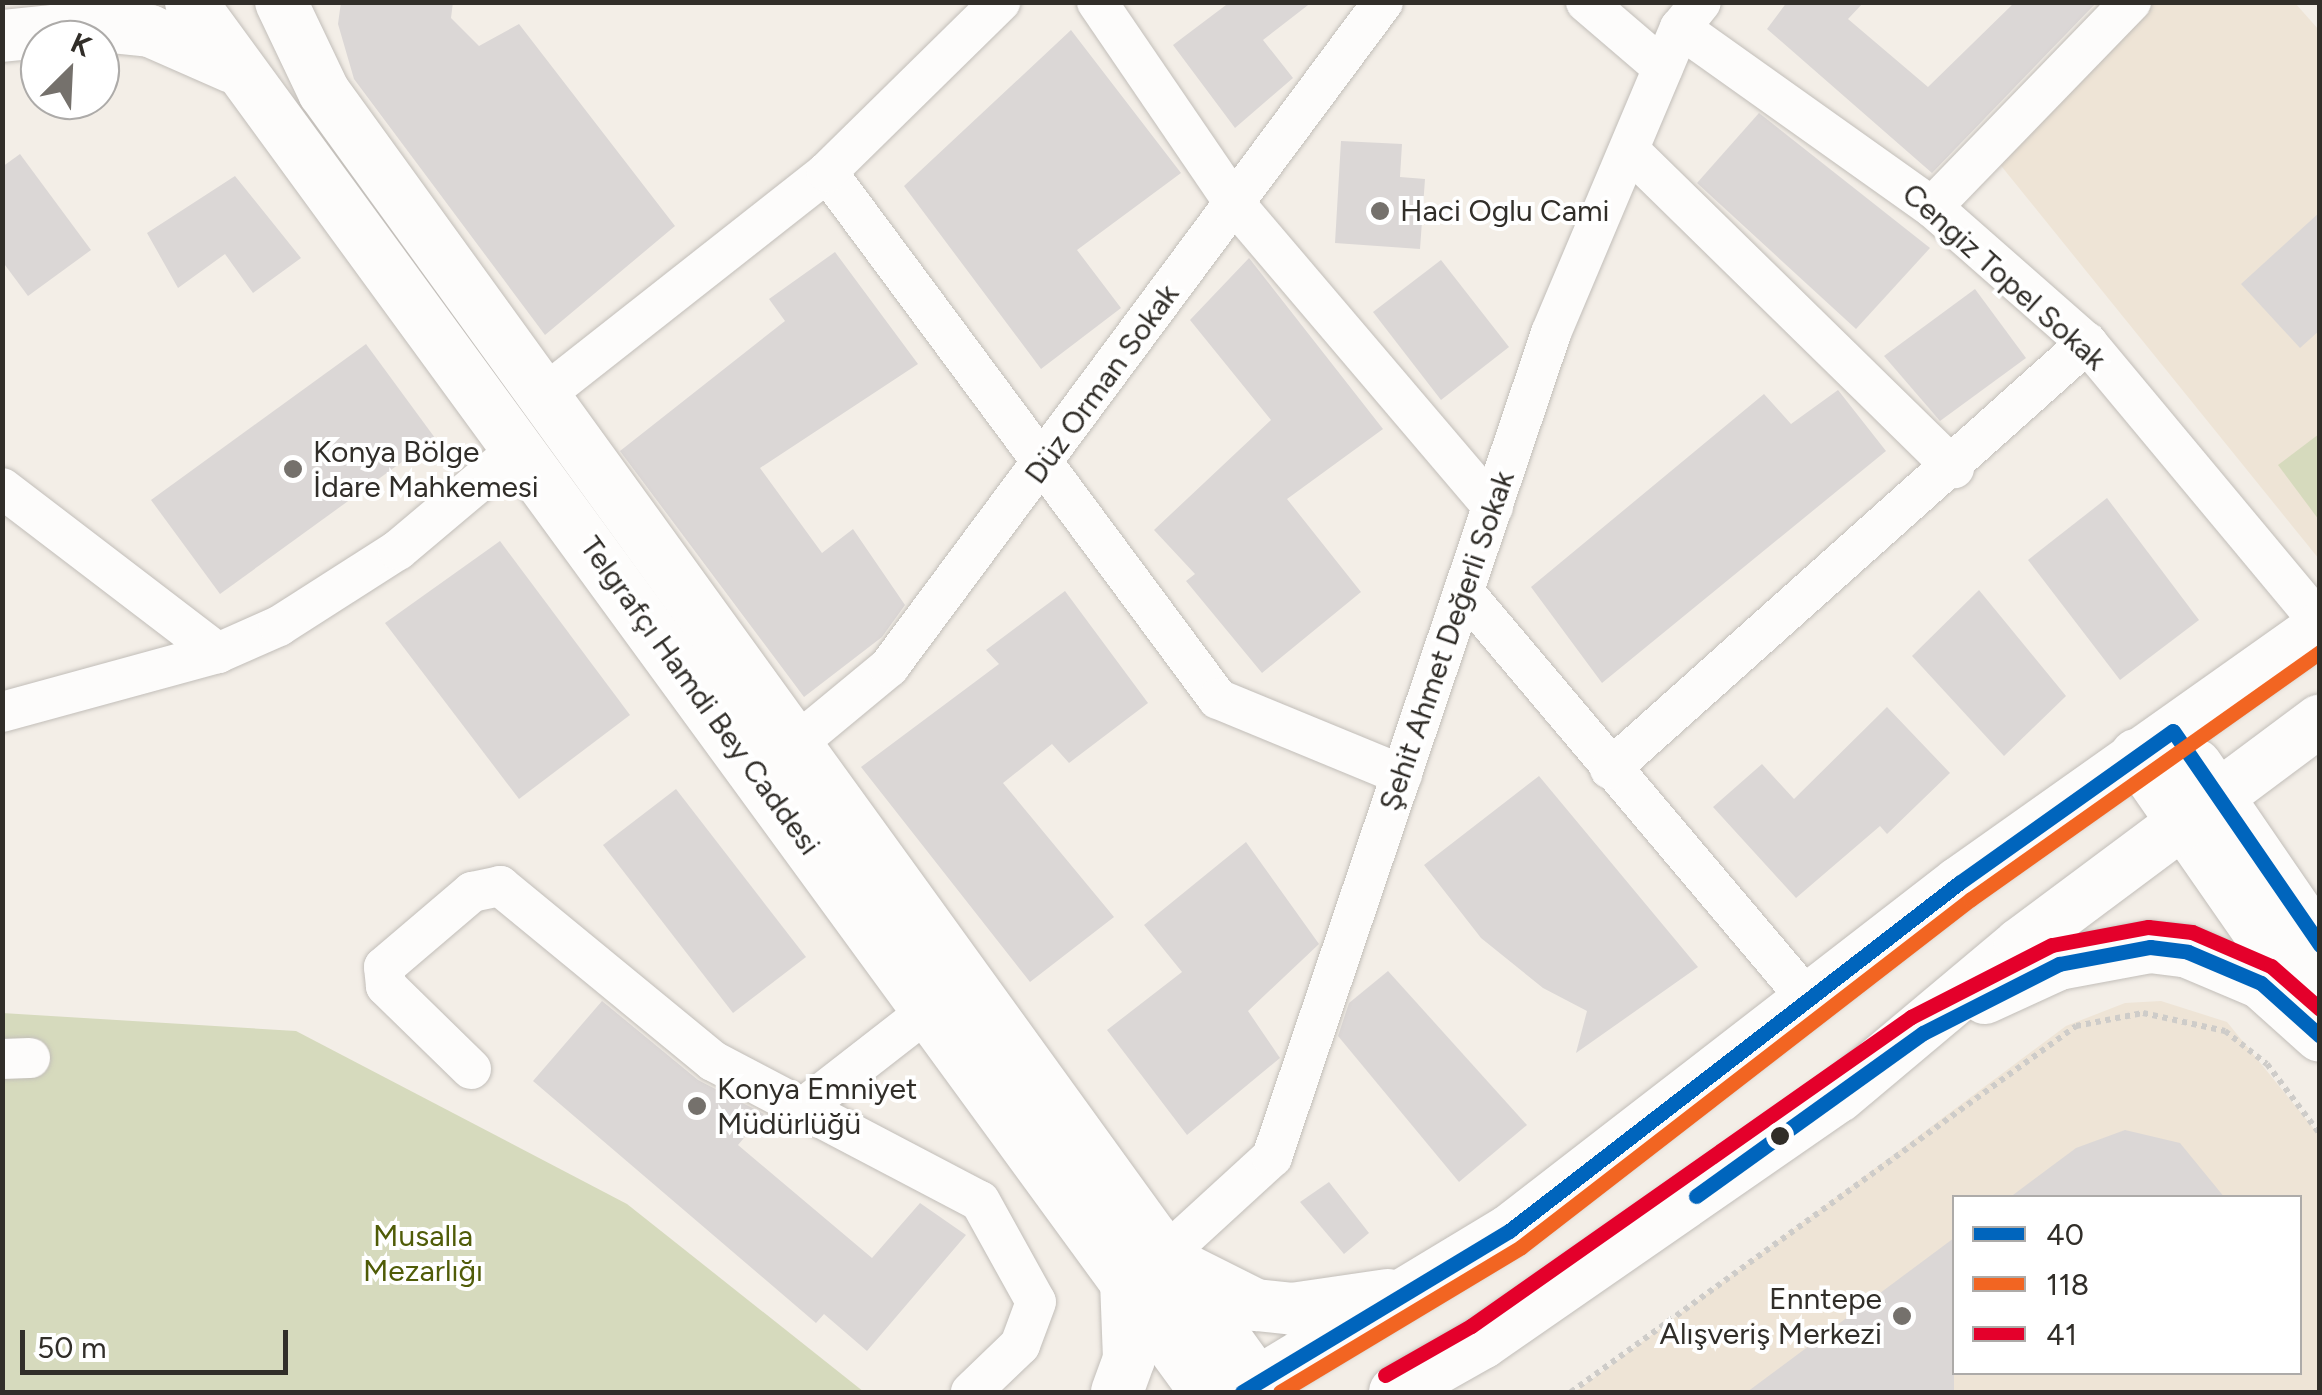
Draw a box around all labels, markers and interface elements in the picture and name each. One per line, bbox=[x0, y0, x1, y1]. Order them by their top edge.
north arrow bbox=[20, 20, 120, 120]
text: K bbox=[66, 25, 97, 64]
street label: Cengiz Topel Sokak bbox=[1895, 176, 2113, 378]
place label: Haci Oglu Cami bbox=[1400, 193, 1609, 229]
marker: Haci Oglu Cami bbox=[1369, 200, 1391, 222]
street label: Düz Orman Sokak bbox=[1018, 277, 1186, 491]
place label: Konya Bölge İdare Mahkemesi bbox=[313, 434, 539, 504]
marker: Konya Bölge İdare Mahkemesi bbox=[282, 458, 304, 480]
street label: Şehit Ahmet Değerli Sokak bbox=[1372, 466, 1522, 816]
street label: Telgrafçı Hamdi Bey Caddesi bbox=[572, 530, 828, 862]
place label: Konya Emniyet Müdürlüğü bbox=[717, 1071, 917, 1142]
marker: Konya Emniyet Müdürlüğü bbox=[686, 1095, 708, 1117]
unlabelled marker bbox=[1770, 1126, 1790, 1146]
legend bbox=[1952, 1195, 2302, 1375]
text: 40 bbox=[2046, 1216, 2084, 1253]
park label: Musalla Mezarlığı bbox=[363, 1218, 483, 1288]
text: 118 bbox=[2046, 1266, 2089, 1303]
place label: Enntepe Alışveriş Merkezi bbox=[1660, 1281, 1882, 1352]
marker: Enntepe Alışveriş Merkezi bbox=[1891, 1305, 1913, 1327]
scale bar bbox=[25, 1310, 292, 1372]
text: 41 bbox=[2046, 1316, 2077, 1353]
text: 50 m bbox=[37, 1329, 106, 1366]

